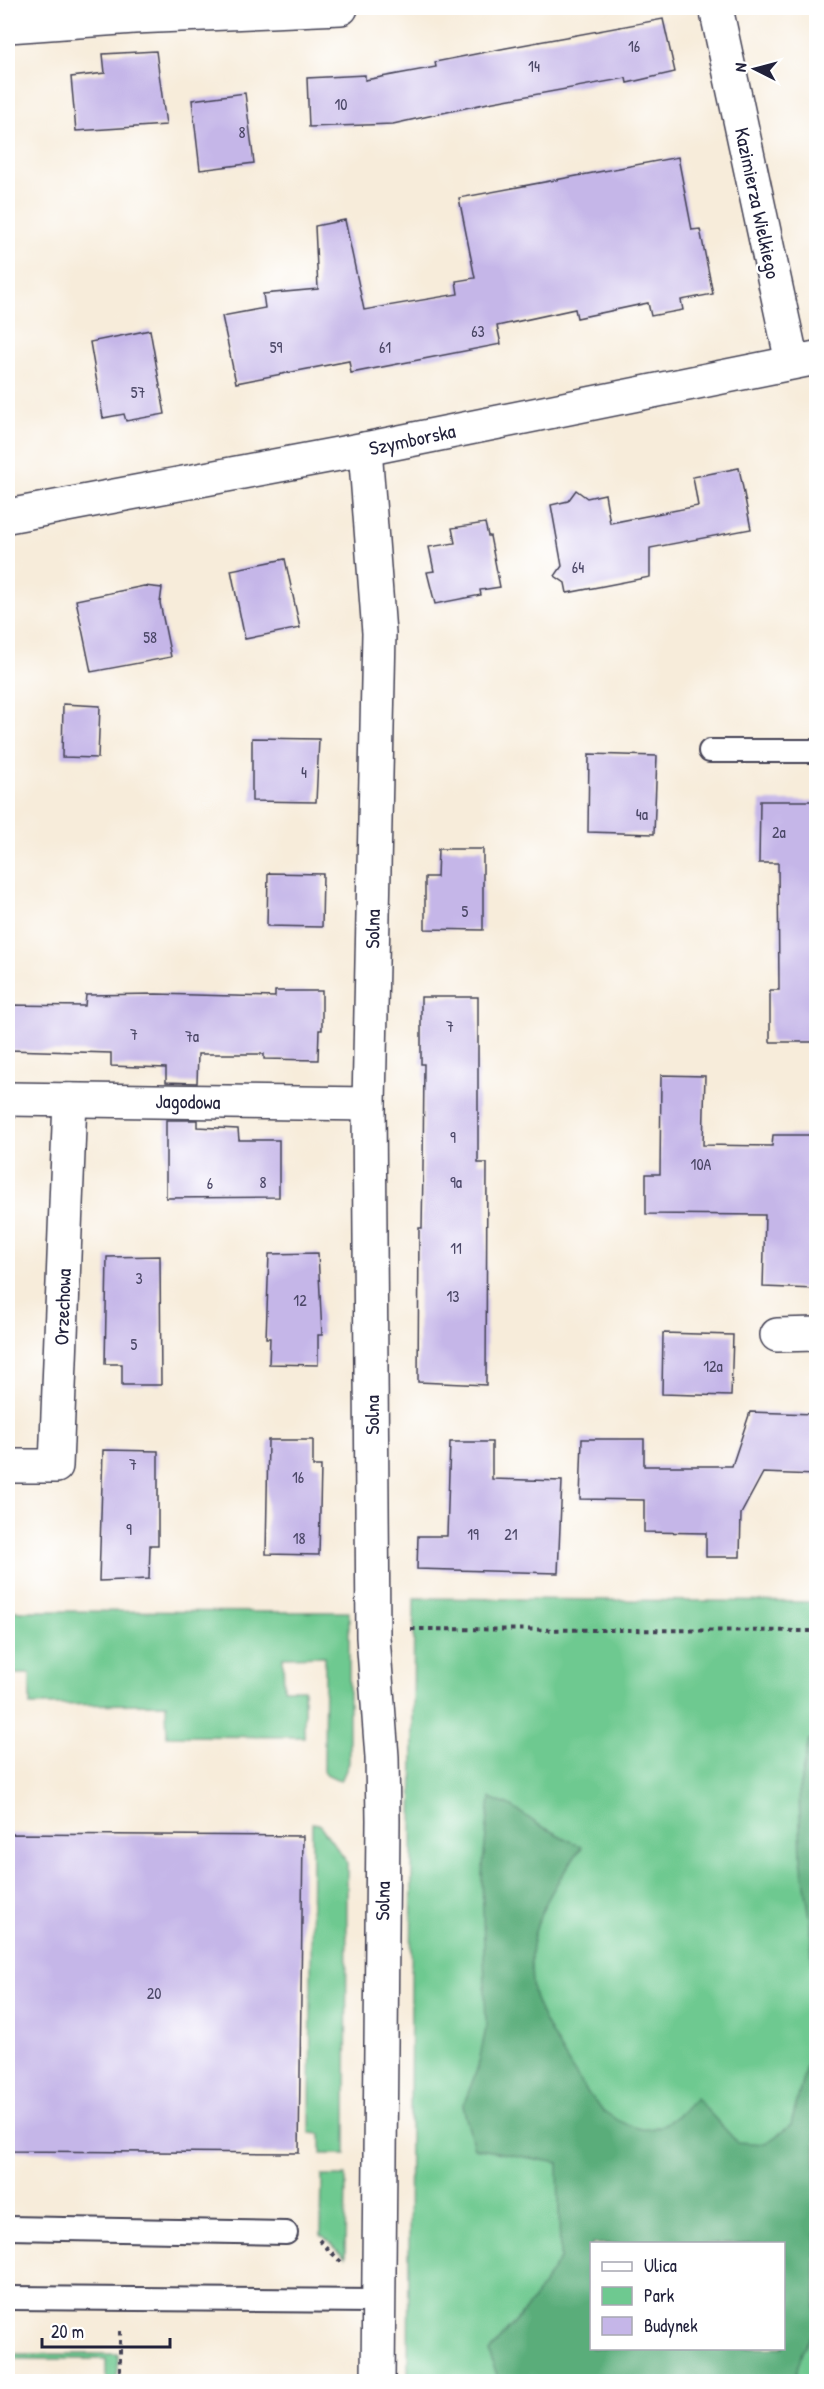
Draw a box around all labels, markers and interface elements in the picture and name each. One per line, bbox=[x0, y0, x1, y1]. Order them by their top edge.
house number: 16 bbox=[628, 35, 640, 57]
north arrow bbox=[725, 39, 785, 99]
house number: 14 bbox=[528, 55, 540, 77]
text: N bbox=[729, 62, 752, 73]
house number: 10 bbox=[335, 93, 347, 115]
house number: 8 bbox=[239, 121, 246, 143]
street label: Kazimierza Wielkiego bbox=[729, 125, 787, 281]
house number: 63 bbox=[471, 320, 485, 342]
house number: 59 bbox=[270, 336, 282, 358]
house number: 61 bbox=[379, 336, 391, 358]
house number: 57 bbox=[131, 381, 145, 403]
street label: Szymborska bbox=[366, 417, 458, 461]
house number: 64 bbox=[572, 556, 584, 578]
house number: 58 bbox=[143, 626, 157, 648]
house number: 4 bbox=[301, 761, 307, 783]
house number: 4a bbox=[636, 803, 648, 825]
house number: 2a bbox=[772, 821, 786, 843]
house number: 5 bbox=[462, 900, 469, 922]
street label: Solna bbox=[358, 909, 386, 949]
house number: 7 bbox=[446, 1015, 454, 1037]
house number: 7 bbox=[130, 1023, 138, 1045]
house number: 7a bbox=[185, 1025, 199, 1047]
street label: Jagodowa bbox=[155, 1087, 221, 1115]
house number: 9 bbox=[450, 1126, 456, 1148]
house number: 10A bbox=[691, 1153, 712, 1175]
house number: 8 bbox=[260, 1171, 267, 1193]
house number: 9a bbox=[450, 1171, 462, 1193]
house number: 6 bbox=[207, 1172, 213, 1194]
house number: 11 bbox=[450, 1237, 462, 1259]
house number: 3 bbox=[135, 1267, 143, 1289]
street label: Orzechowa bbox=[47, 1268, 77, 1346]
house number: 13 bbox=[447, 1285, 459, 1307]
house number: 12 bbox=[293, 1289, 307, 1311]
house number: 5 bbox=[131, 1333, 138, 1355]
house number: 12a bbox=[703, 1355, 723, 1377]
street label: Solna bbox=[358, 1395, 385, 1435]
house number: 7 bbox=[129, 1453, 137, 1475]
house number: 16 bbox=[292, 1466, 304, 1488]
house number: 9 bbox=[126, 1518, 132, 1540]
house number: 19 bbox=[467, 1523, 479, 1545]
house number: 21 bbox=[504, 1523, 518, 1545]
house number: 18 bbox=[293, 1527, 305, 1549]
street label: Solna bbox=[368, 1881, 396, 1921]
house number: 20 bbox=[147, 1982, 161, 2004]
legend bbox=[590, 2242, 785, 2350]
text: Ulica bbox=[644, 2253, 677, 2278]
text: Park bbox=[644, 2283, 675, 2308]
scale bar bbox=[42, 2311, 170, 2349]
text: Budynek bbox=[644, 2313, 698, 2338]
text: 20 m bbox=[51, 2319, 84, 2344]

